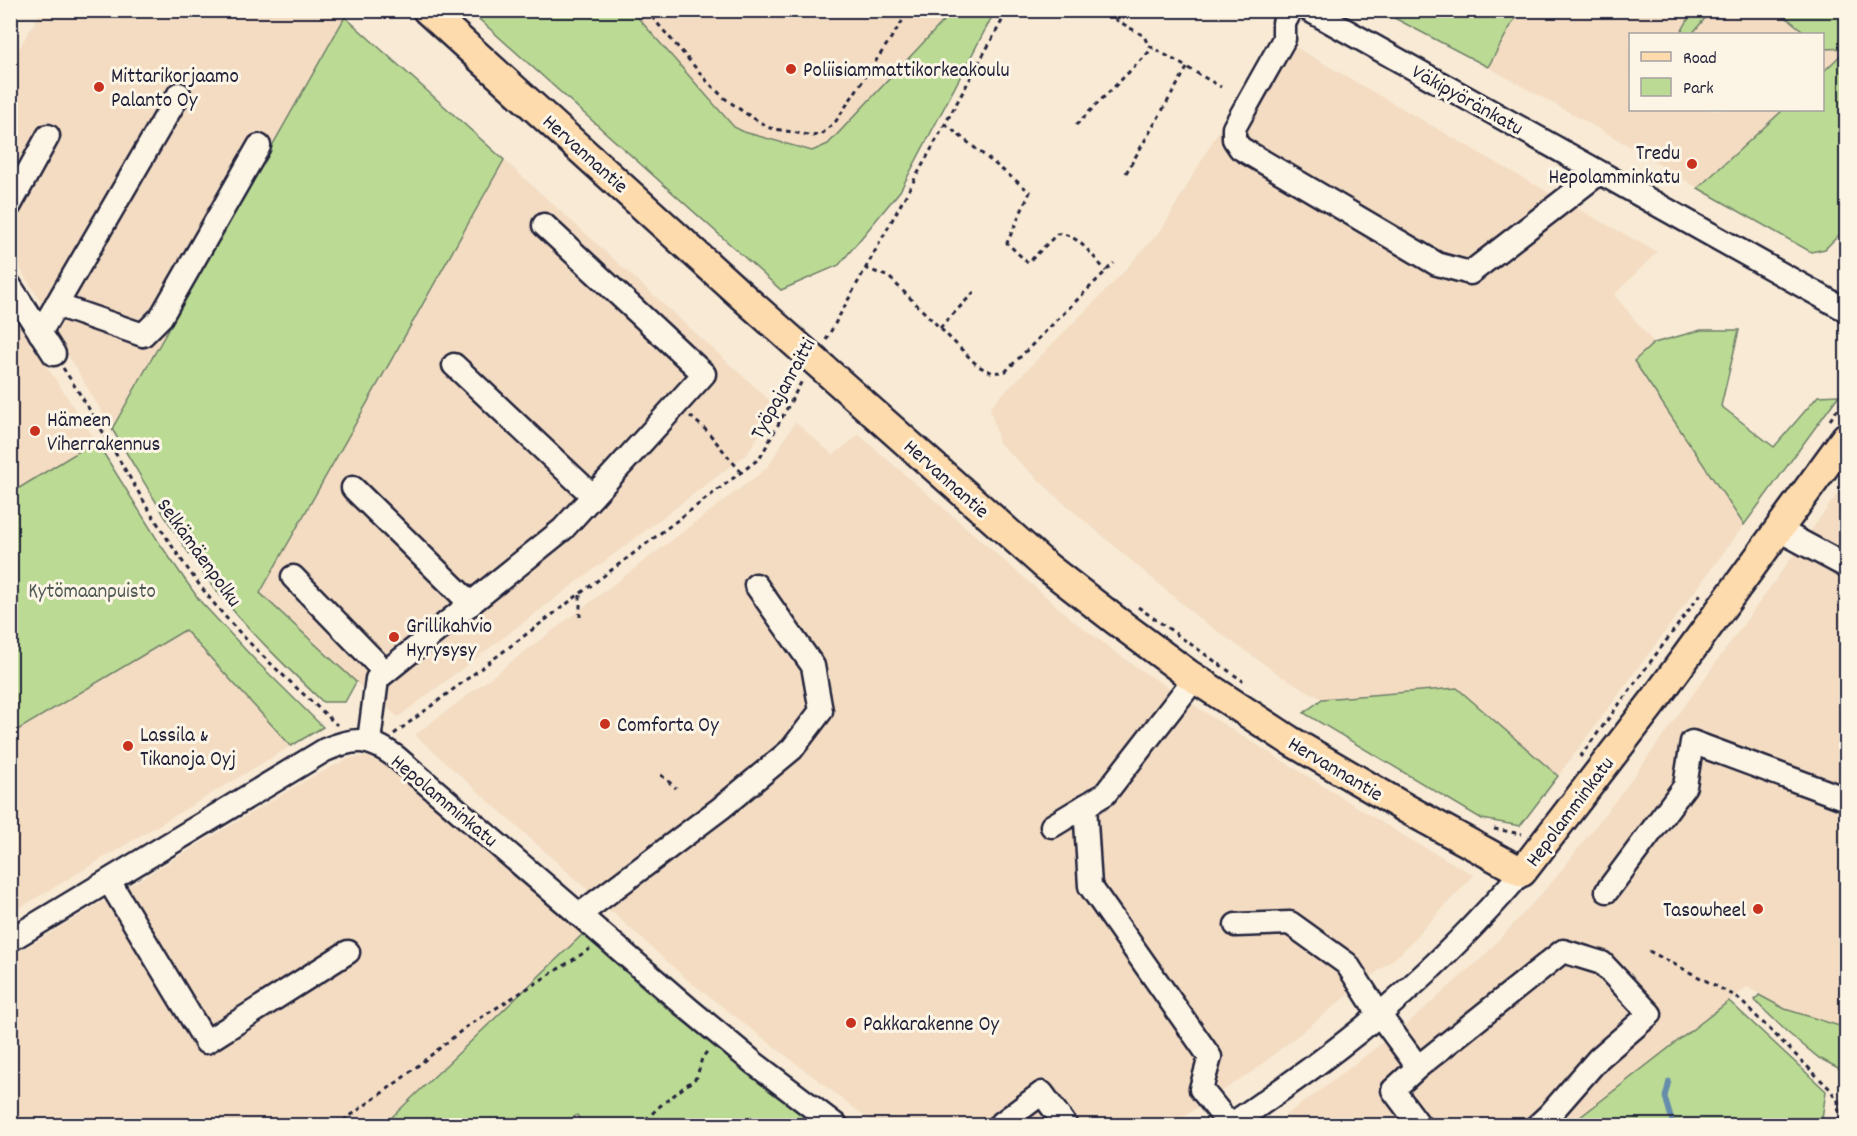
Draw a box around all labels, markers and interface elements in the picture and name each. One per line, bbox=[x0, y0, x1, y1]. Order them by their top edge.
legend bbox=[1629, 33, 1824, 111]
text: Road bbox=[1683, 47, 1717, 72]
place label: Poliisiammattikorkeakoulu bbox=[803, 57, 1010, 87]
street label: Väkipyöränkatu bbox=[1405, 58, 1528, 145]
marker: Poliisiammattikorkeakoulu bbox=[784, 62, 798, 76]
place label: Mittarikorjaamo Palanto Oy bbox=[111, 63, 239, 117]
text: Park bbox=[1683, 77, 1714, 102]
marker: Mittarikorjaamo Palanto Oy bbox=[92, 80, 106, 94]
street label: Hervannantie bbox=[534, 109, 633, 202]
place label: Tredu Hepolamminkatu bbox=[1548, 140, 1680, 194]
marker: Tredu Hepolamminkatu bbox=[1685, 157, 1699, 171]
street label: Työpajanraitti bbox=[744, 333, 825, 446]
place label: Hämeen Viherrakennus bbox=[47, 407, 160, 461]
marker: Hämeen Viherrakennus bbox=[28, 424, 42, 438]
street label: Hervannantie bbox=[895, 434, 994, 527]
street label: Selkämäenpolku bbox=[148, 493, 247, 614]
park label: Kytömaanpuisto bbox=[28, 578, 156, 608]
place label: Grillikahvio Hyrysysy bbox=[406, 613, 492, 667]
marker: Grillikahvio Hyrysysy bbox=[387, 630, 401, 644]
place label: Comforta Oy bbox=[617, 712, 719, 742]
marker: Comforta Oy bbox=[598, 717, 612, 731]
place label: Lassila & Tikanoja Oyj bbox=[140, 722, 236, 776]
street label: Hervannantie bbox=[1281, 730, 1388, 811]
marker: Lassila & Tikanoja Oyj bbox=[121, 739, 135, 753]
street label: Hepolamminkatu bbox=[383, 749, 503, 856]
street label: Hepolamminkatu bbox=[1520, 751, 1623, 874]
place label: Tasowheel bbox=[1663, 897, 1746, 927]
marker: Tasowheel bbox=[1751, 902, 1765, 916]
place label: Pakkarakenne Oy bbox=[863, 1011, 999, 1041]
marker: Pakkarakenne Oy bbox=[844, 1016, 858, 1030]

